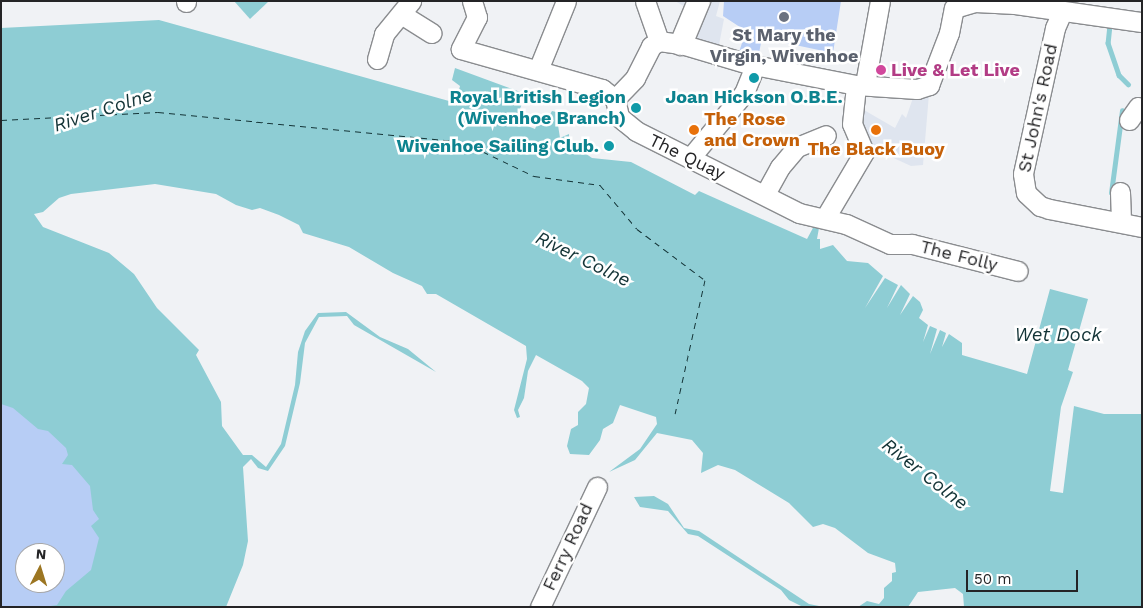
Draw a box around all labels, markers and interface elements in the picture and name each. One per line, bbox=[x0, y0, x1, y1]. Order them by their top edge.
marker: St Mary the Virgin, Wivenhoe bbox=[778, 11, 790, 23]
place label: St Mary the Virgin, Wivenhoe bbox=[709, 25, 859, 68]
street label: St John's Road bbox=[1014, 41, 1062, 175]
place label: Live & Let Live bbox=[891, 59, 1020, 81]
marker: Live & Let Live bbox=[875, 64, 887, 76]
marker: Joan Hickson O.B.E. bbox=[748, 72, 760, 84]
water label: River Colne bbox=[50, 83, 156, 137]
place label: Joan Hickson O.B.E. bbox=[665, 86, 843, 108]
place label: Royal British Legion (Wivenhoe Branch) bbox=[449, 87, 626, 130]
marker: Royal British Legion (Wivenhoe Branch) bbox=[630, 102, 642, 114]
place label: The Rose and Crown bbox=[704, 109, 800, 152]
marker: The Rose and Crown bbox=[688, 124, 700, 136]
marker: The Black Buoy bbox=[870, 124, 882, 136]
street label: The Quay bbox=[646, 129, 728, 185]
place label: Wivenhoe Sailing Club. bbox=[397, 135, 599, 157]
place label: The Black Buoy bbox=[807, 138, 945, 160]
marker: Wivenhoe Sailing Club. bbox=[603, 140, 615, 152]
water label: River Colne bbox=[532, 226, 634, 292]
street label: The Folly bbox=[918, 236, 1000, 276]
water label: Wet Dock bbox=[1014, 324, 1102, 346]
water label: River Colne bbox=[877, 433, 973, 515]
street label: Ferry Road bbox=[538, 500, 598, 594]
north arrow bbox=[15, 543, 65, 593]
text: N bbox=[35, 546, 47, 562]
scale bar bbox=[968, 560, 1080, 592]
text: 50 m bbox=[974, 570, 1011, 588]

